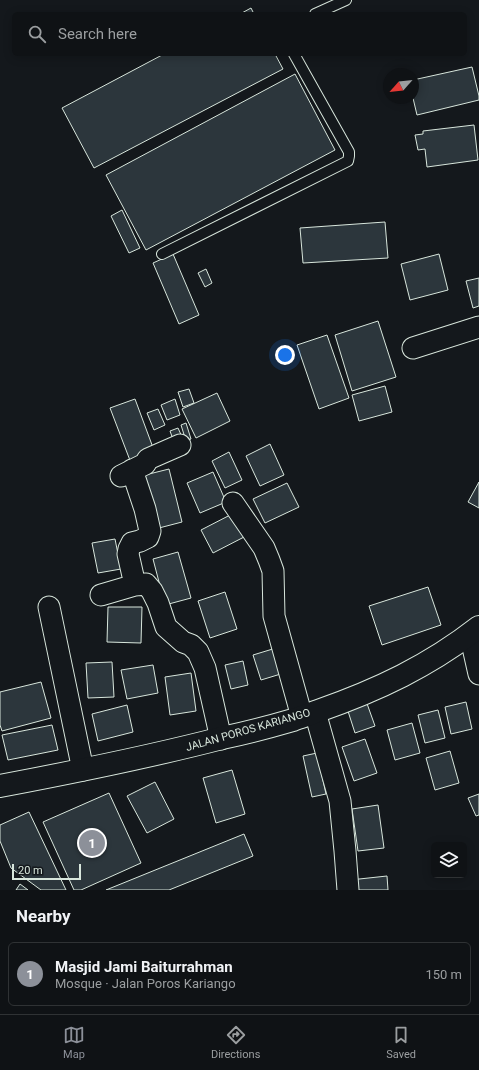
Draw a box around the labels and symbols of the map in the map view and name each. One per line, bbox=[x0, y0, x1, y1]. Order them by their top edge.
north arrow bbox=[383, 68, 419, 104]
your location bbox=[275, 345, 295, 365]
street label: JALAN POROS KARIANGO bbox=[184, 706, 312, 754]
pin: 1 bbox=[79, 828, 105, 858]
scale bar bbox=[12, 862, 81, 881]

